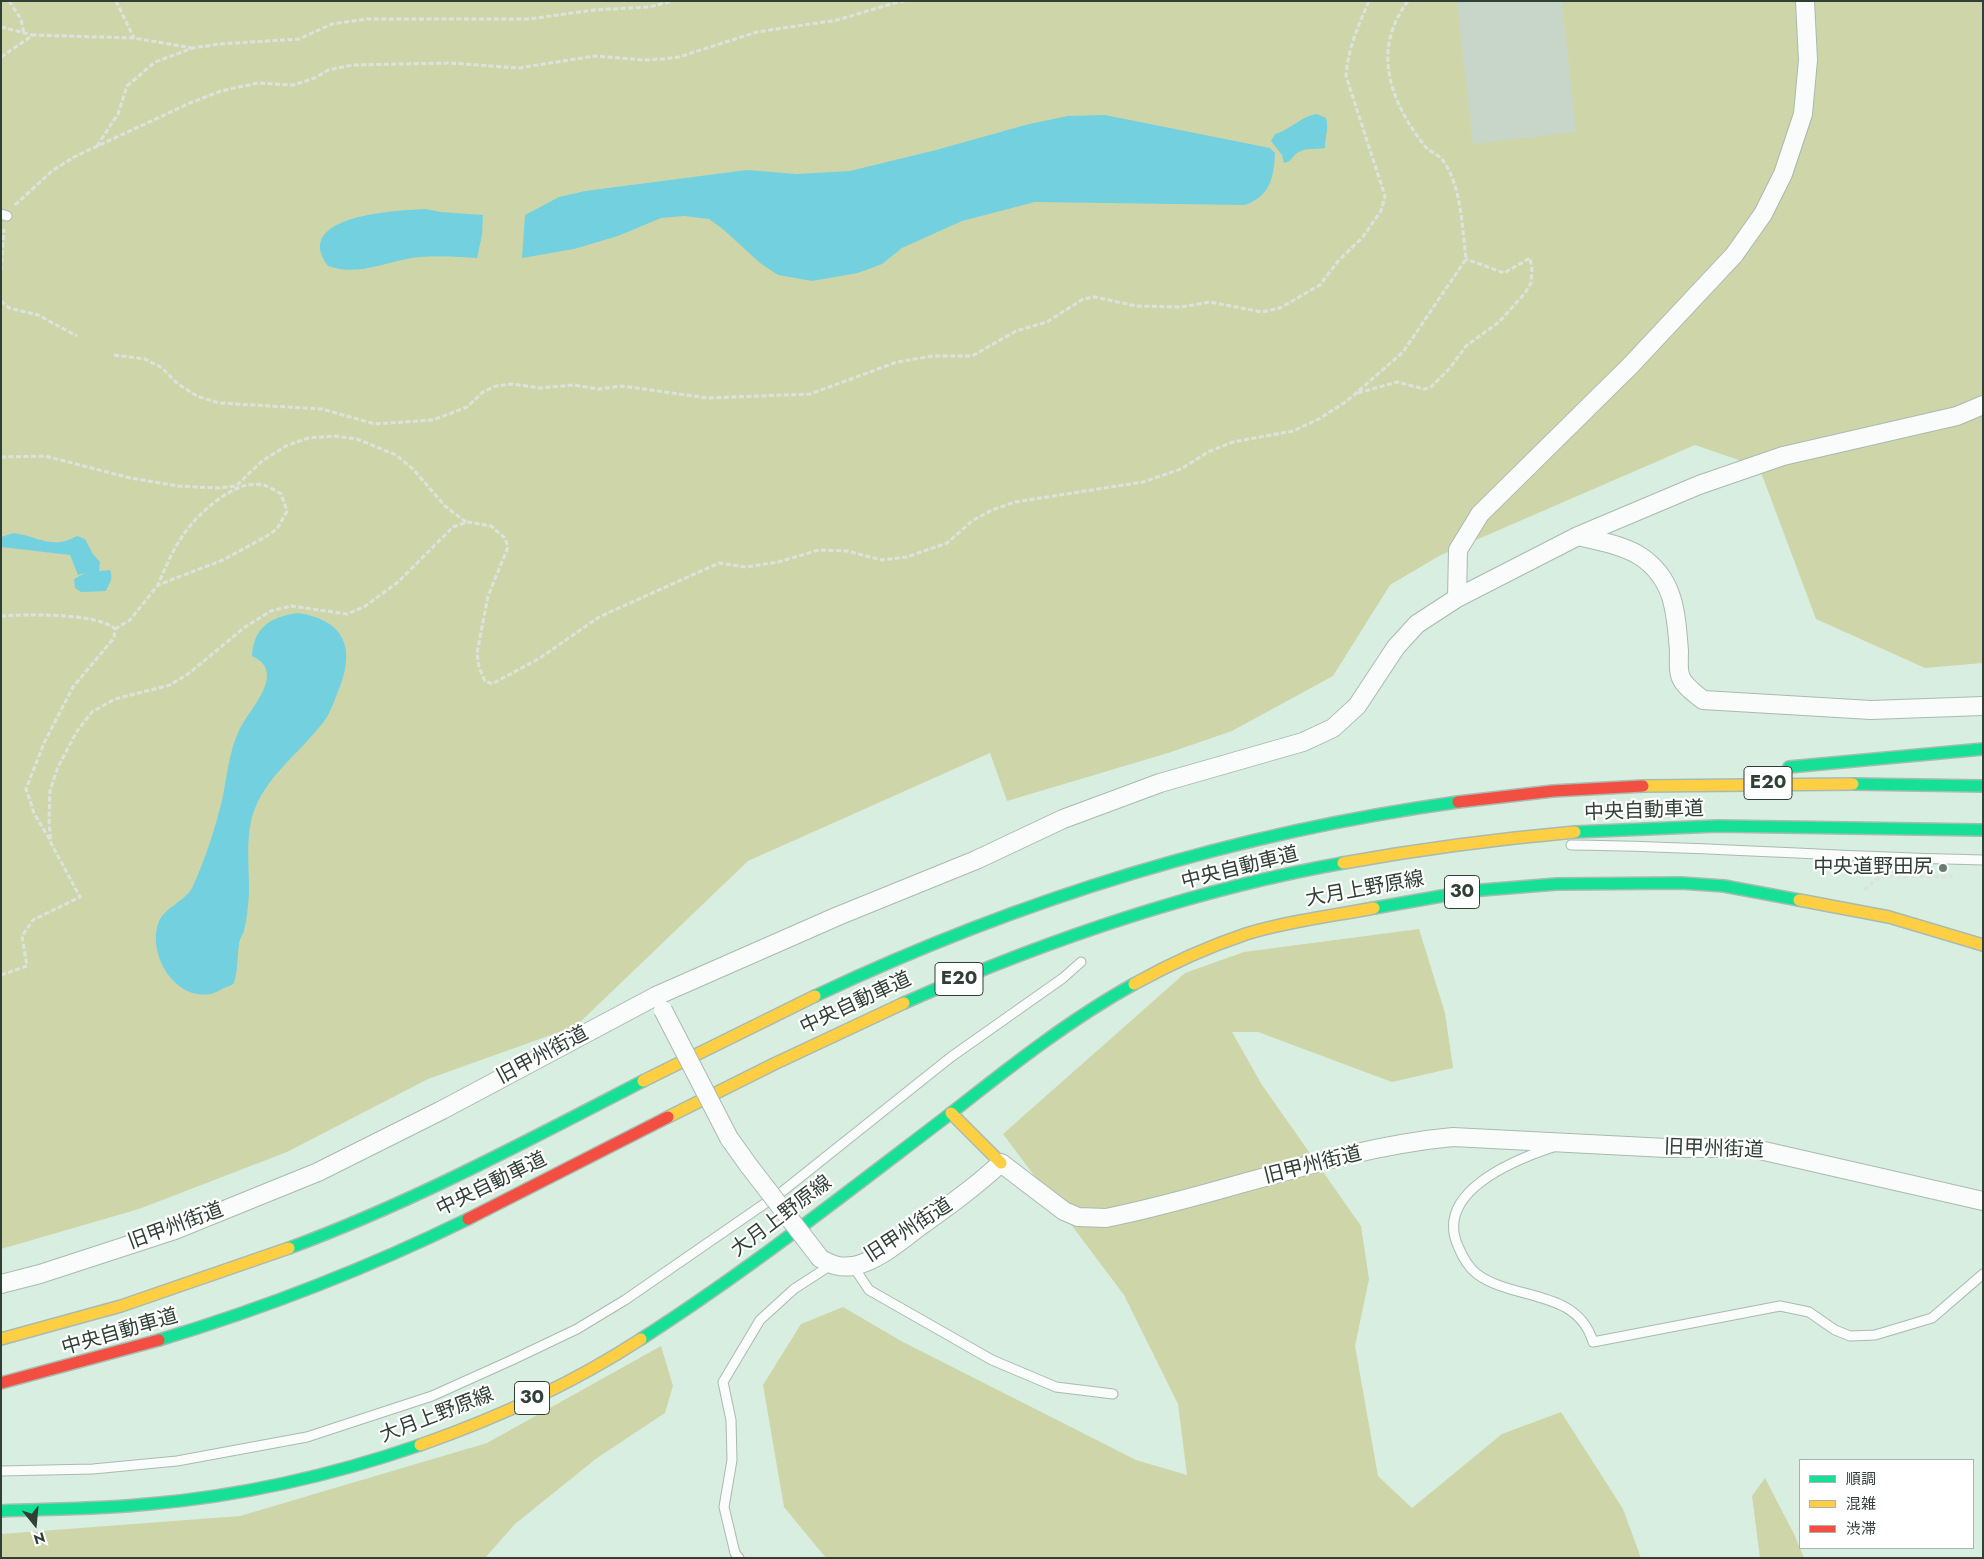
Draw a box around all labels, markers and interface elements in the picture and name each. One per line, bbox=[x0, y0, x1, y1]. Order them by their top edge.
road number: E20 bbox=[1744, 766, 1792, 800]
street label: 中央自動車道 bbox=[1584, 798, 1704, 826]
street label: 中央自動車道 bbox=[1179, 843, 1301, 895]
place label: 中央道野田尻 bbox=[1813, 856, 1933, 880]
marker: 中央道野田尻 bbox=[1937, 862, 1949, 874]
street label: 大月上野原線 bbox=[1304, 868, 1426, 912]
road number: 30 bbox=[1444, 876, 1480, 909]
road number: E20 bbox=[935, 962, 983, 996]
street label: 中央自動車道 bbox=[797, 968, 915, 1040]
street label: 旧甲州街道 bbox=[493, 1022, 593, 1090]
street label: 旧甲州街道 bbox=[1664, 1136, 1764, 1164]
street label: 旧甲州街道 bbox=[1262, 1142, 1364, 1190]
street label: 中央自動車道 bbox=[433, 1148, 551, 1222]
street label: 大月上野原線 bbox=[727, 1171, 837, 1263]
street label: 旧甲州街道 bbox=[861, 1194, 957, 1268]
street label: 旧甲州街道 bbox=[125, 1199, 227, 1255]
street label: 中央自動車道 bbox=[59, 1305, 181, 1361]
road number: 30 bbox=[514, 1382, 550, 1415]
street label: 大月上野原線 bbox=[377, 1383, 497, 1449]
legend bbox=[1799, 1459, 1974, 1549]
text: 順調 bbox=[1846, 1468, 1876, 1490]
text: 混雑 bbox=[1846, 1493, 1876, 1515]
north arrow bbox=[10, 1499, 60, 1549]
text: 渋滞 bbox=[1846, 1518, 1876, 1540]
text: N bbox=[31, 1527, 48, 1550]

